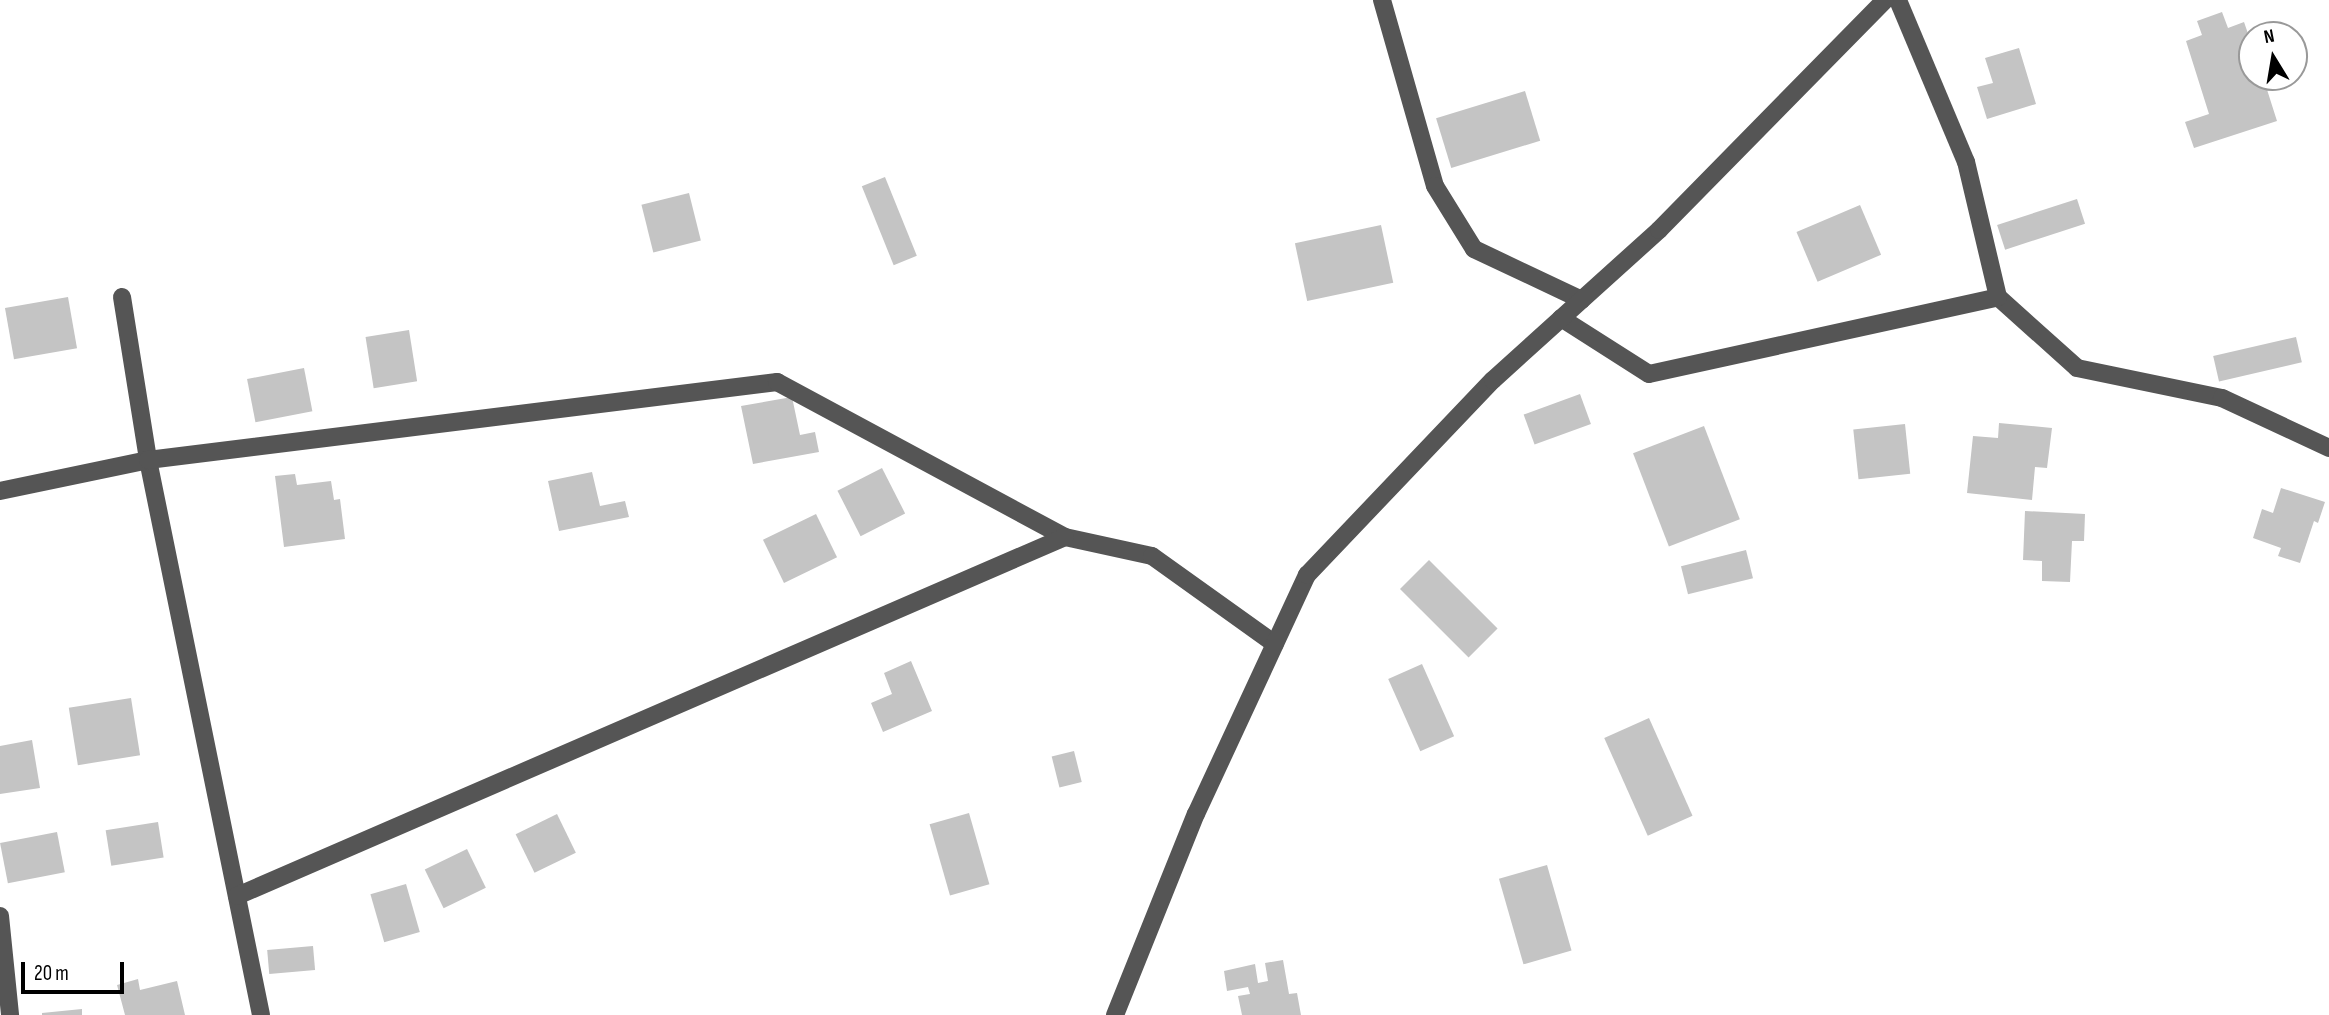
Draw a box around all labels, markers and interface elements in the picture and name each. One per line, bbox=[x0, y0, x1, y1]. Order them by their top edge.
north arrow bbox=[2238, 21, 2308, 91]
text: N bbox=[2262, 25, 2276, 49]
scale bar bbox=[24, 948, 128, 992]
text: 20 m bbox=[34, 961, 69, 986]

